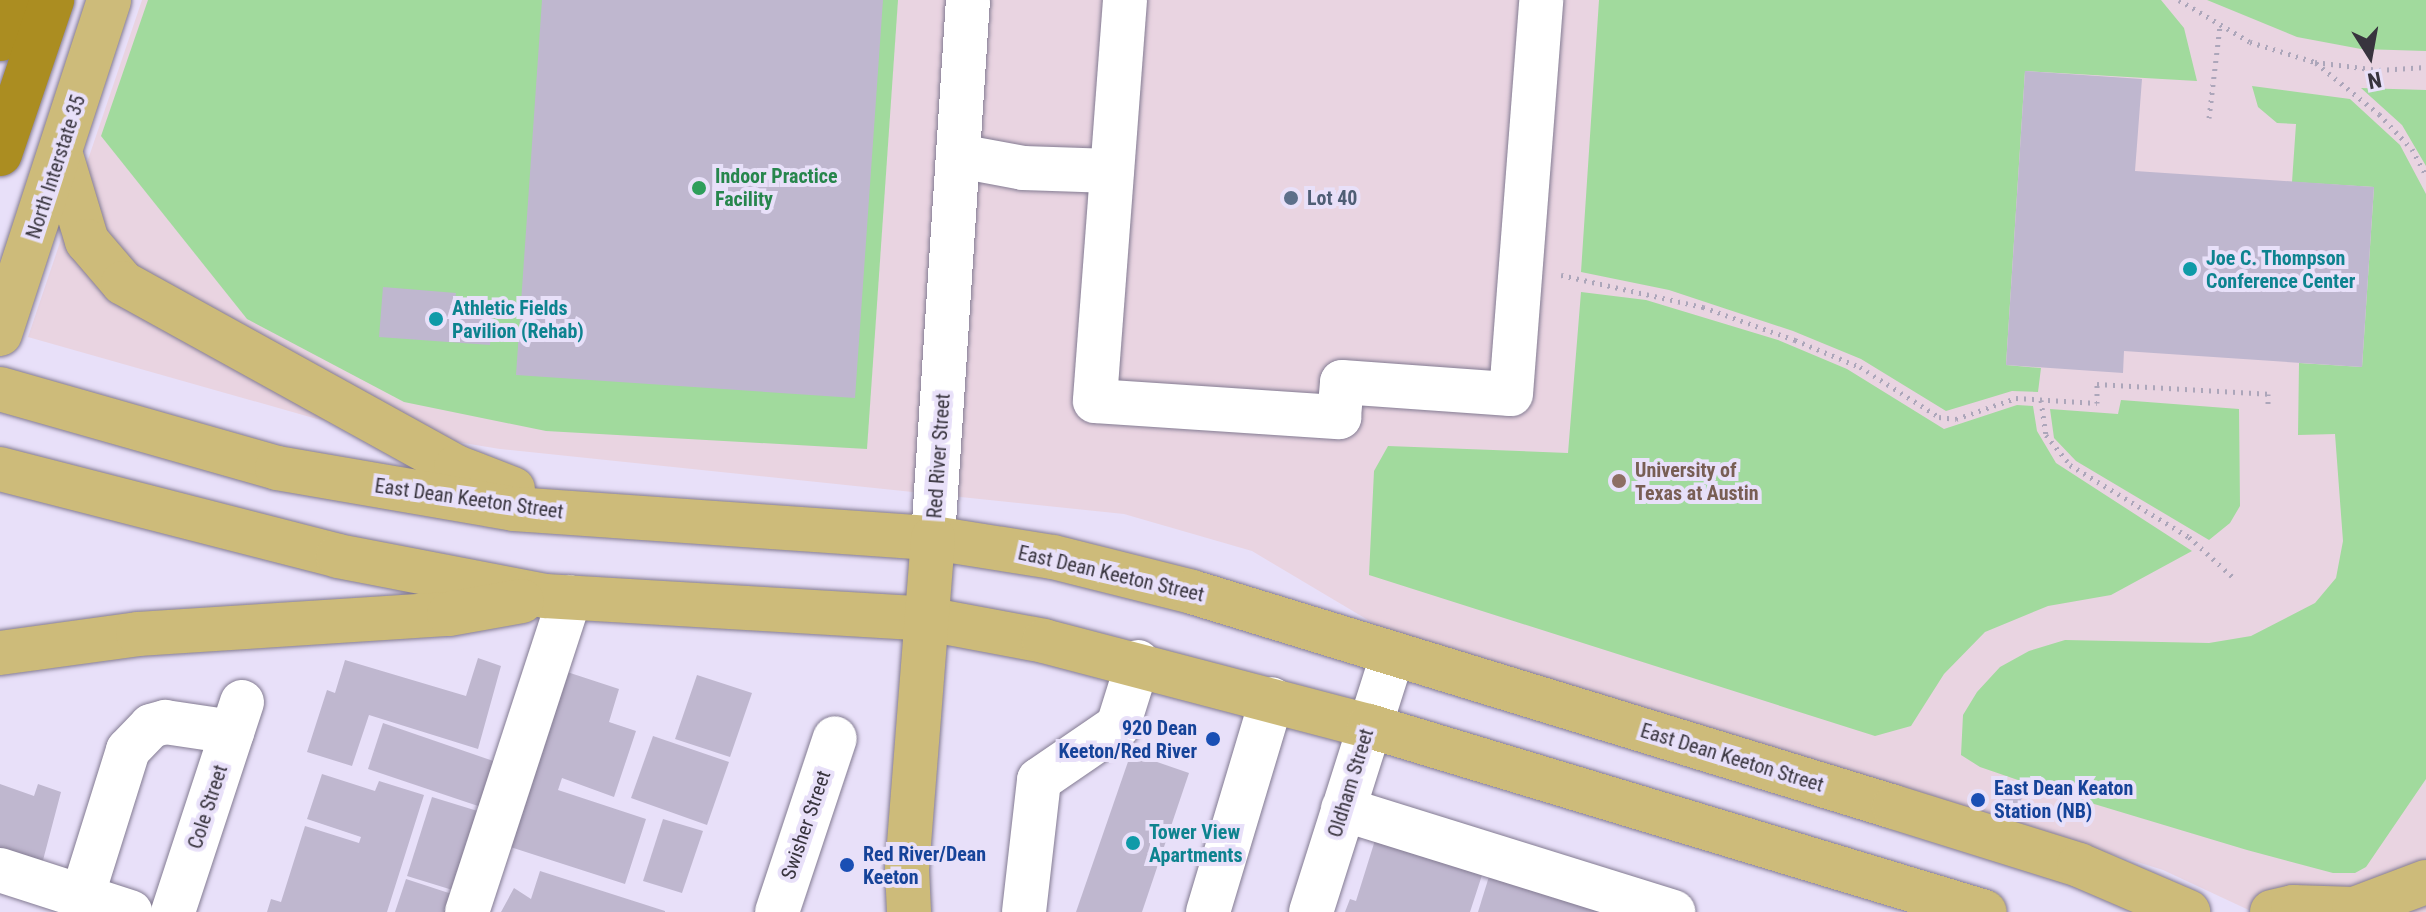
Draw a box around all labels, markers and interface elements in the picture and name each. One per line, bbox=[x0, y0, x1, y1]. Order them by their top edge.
north arrow bbox=[2330, 16, 2410, 96]
text: N bbox=[2366, 66, 2384, 94]
street label: North Interstate 35 bbox=[21, 92, 91, 242]
place label: Indoor Practice Facility bbox=[715, 164, 838, 211]
marker: Indoor Practice Facility bbox=[690, 179, 708, 197]
place label: Lot 40 bbox=[1307, 186, 1357, 210]
marker: Lot 40 bbox=[1282, 189, 1300, 207]
place label: Joe C. Thompson Conference Center bbox=[2206, 246, 2355, 293]
marker: Joe C. Thompson Conference Center bbox=[2181, 260, 2199, 278]
place label: Athletic Fields Pavilion (Rehab) bbox=[452, 296, 584, 343]
marker: Athletic Fields Pavilion (Rehab) bbox=[427, 310, 445, 328]
street label: Red River Street bbox=[923, 393, 955, 519]
place label: University of Texas at Austin bbox=[1635, 458, 1759, 505]
marker: University of Texas at Austin bbox=[1610, 472, 1628, 490]
street label: East Dean Keeton Street bbox=[373, 474, 565, 524]
street label: East Dean Keeton Street bbox=[1016, 541, 1206, 607]
place label: 920 Dean Keeton/Red River bbox=[1058, 716, 1197, 763]
street label: East Dean Keeton Street bbox=[1638, 719, 1826, 797]
street label: Oldham Street bbox=[1323, 726, 1379, 840]
marker: 920 Dean Keeton/Red River bbox=[1204, 730, 1222, 748]
street label: Cole Street bbox=[183, 762, 233, 852]
street label: Swisher Street bbox=[776, 767, 836, 883]
place label: East Dean Keaton Station (NB) bbox=[1994, 776, 2133, 823]
marker: East Dean Keaton Station (NB) bbox=[1969, 791, 1987, 809]
place label: Tower View Apartments bbox=[1149, 820, 1243, 867]
marker: Tower View Apartments bbox=[1124, 834, 1142, 852]
place label: Red River/Dean Keeton bbox=[863, 842, 986, 889]
marker: Red River/Dean Keeton bbox=[838, 856, 856, 874]

